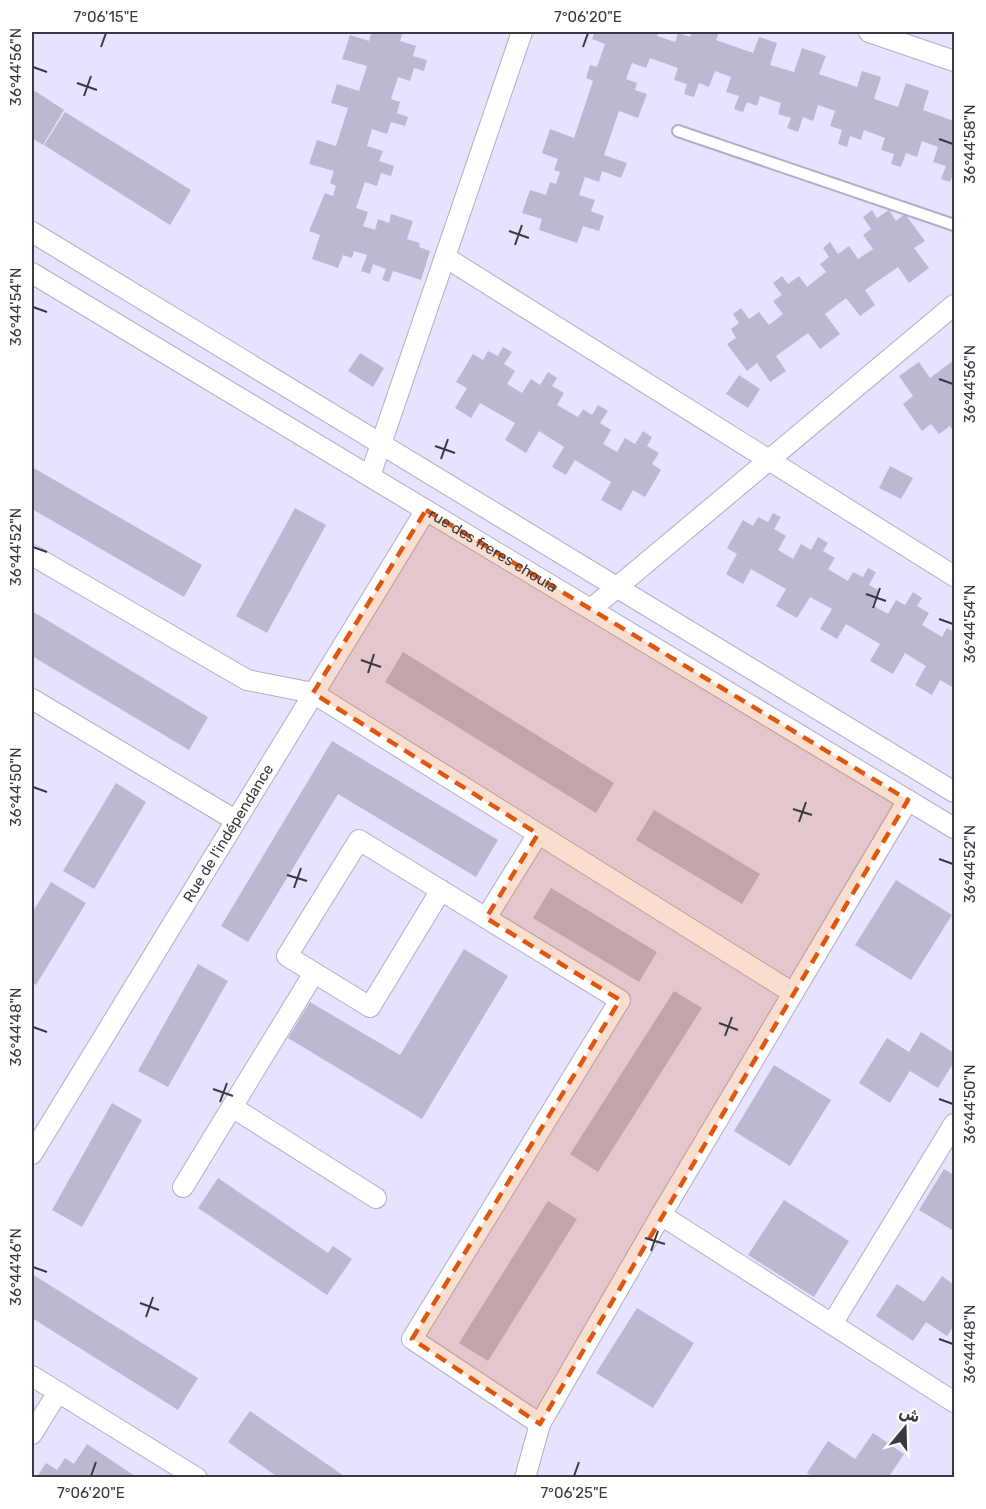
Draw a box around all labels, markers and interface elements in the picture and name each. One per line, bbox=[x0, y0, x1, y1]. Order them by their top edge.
text: 7°06'15"E bbox=[74, 8, 138, 26]
text: 7°06'20"E bbox=[554, 8, 622, 26]
text: 36°44'56"N bbox=[7, 28, 25, 106]
text: 36°44'58"N bbox=[961, 104, 979, 184]
text: 36°44'54"N bbox=[7, 268, 25, 346]
text: 36°44'56"N bbox=[961, 345, 979, 423]
street label: rue des freres chouia bbox=[425, 505, 561, 596]
text: 36°44'52"N bbox=[7, 508, 25, 586]
text: 36°44'54"N bbox=[961, 585, 979, 663]
text: 36°44'50"N bbox=[7, 747, 25, 827]
street label: Rue de l'indépendance bbox=[179, 761, 277, 906]
text: 36°44'52"N bbox=[961, 825, 979, 903]
text: 36°44'48"N bbox=[7, 988, 25, 1066]
text: 36°44'50"N bbox=[961, 1064, 979, 1144]
text: 36°44'46"N bbox=[7, 1228, 25, 1306]
text: 36°44'48"N bbox=[961, 1305, 979, 1383]
north arrow bbox=[875, 1398, 935, 1458]
text: ش bbox=[897, 1402, 922, 1427]
text: 7°06'20"E bbox=[57, 1484, 125, 1502]
text: 7°06'25"E bbox=[540, 1484, 608, 1502]

